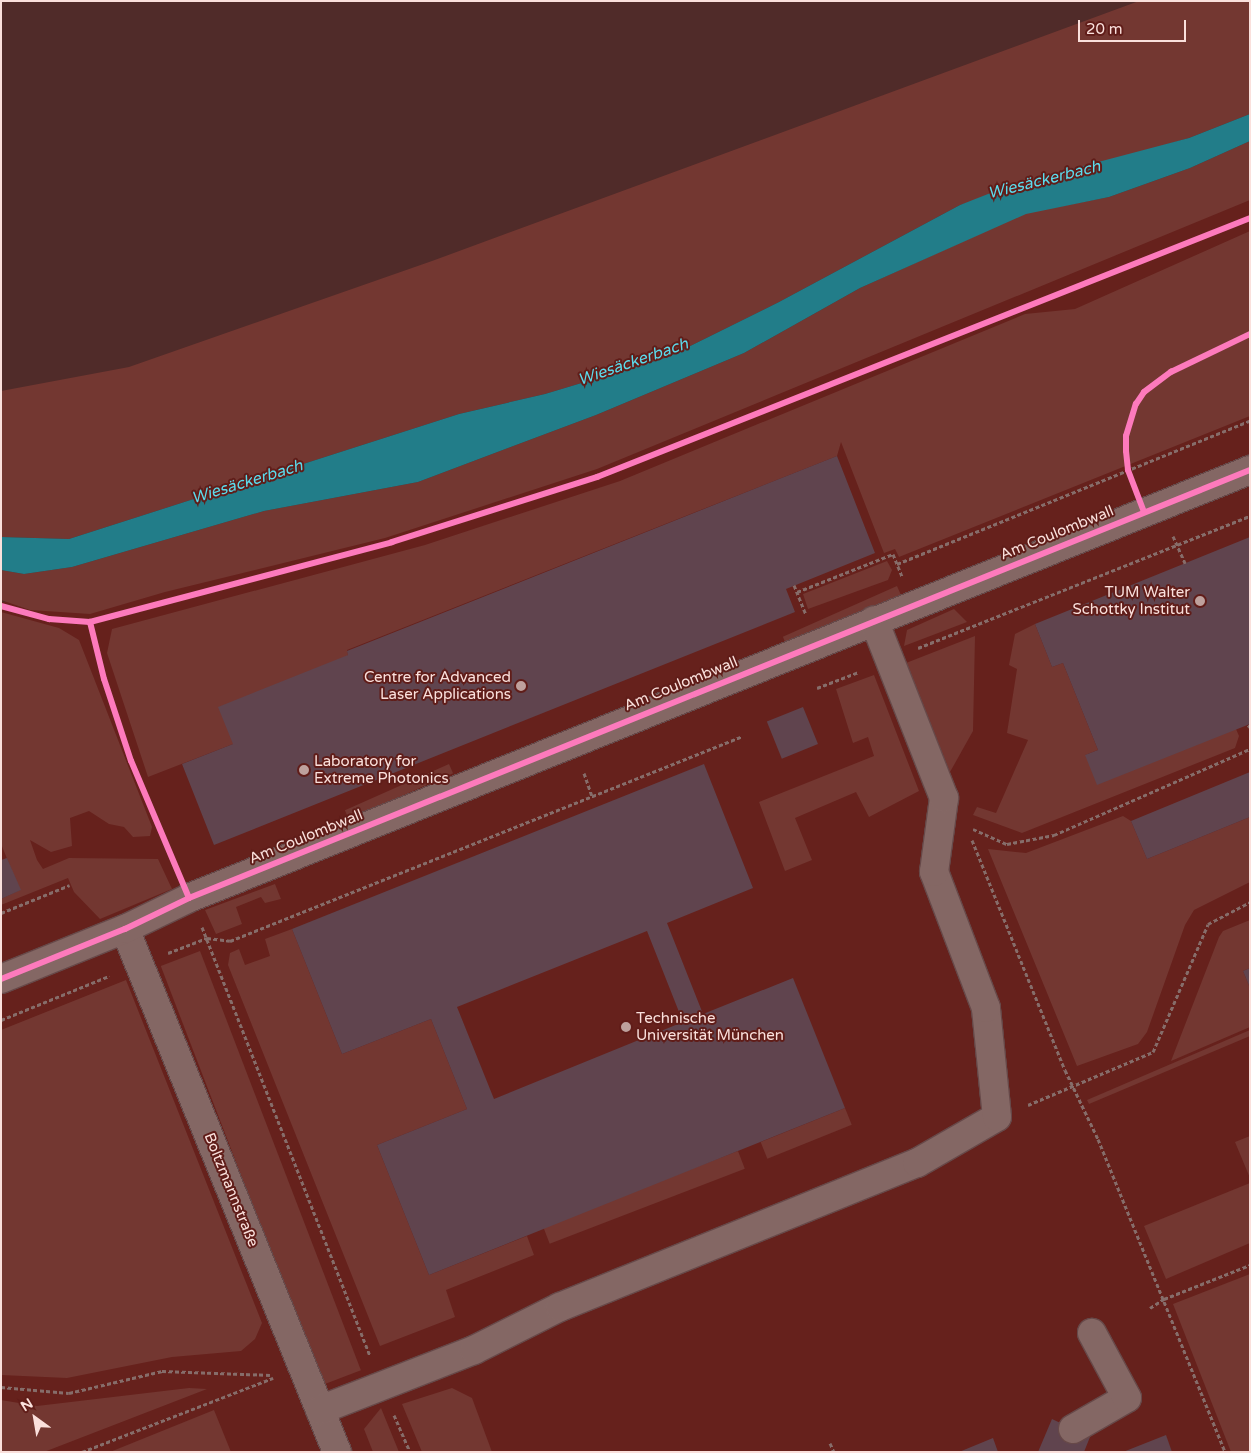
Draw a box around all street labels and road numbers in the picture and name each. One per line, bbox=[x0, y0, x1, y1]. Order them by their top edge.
street label: Am Coulombwall bbox=[998, 502, 1116, 564]
street label: Am Coulombwall bbox=[622, 653, 740, 715]
street label: Am Coulombwall bbox=[247, 806, 365, 868]
street label: Boltzmannstraße bbox=[200, 1130, 262, 1250]

